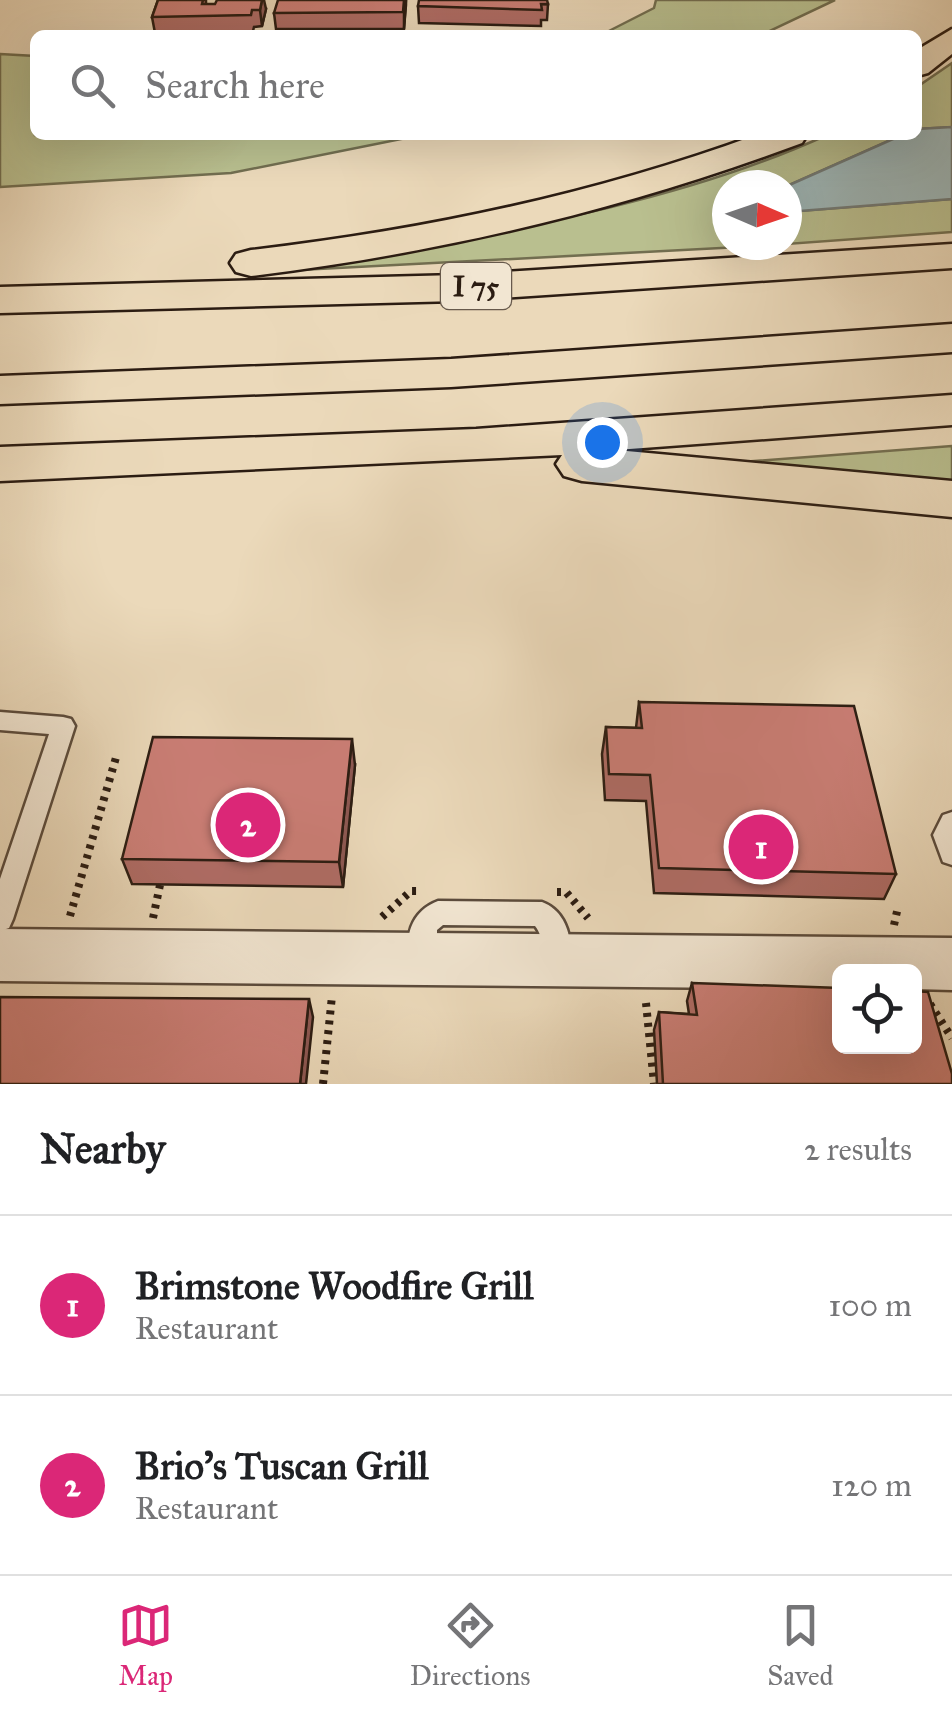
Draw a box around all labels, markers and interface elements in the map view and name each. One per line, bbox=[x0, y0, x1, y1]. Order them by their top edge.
search box bbox=[30, 30, 922, 140]
icon: search bbox=[65, 58, 120, 113]
text: Search here bbox=[145, 62, 325, 108]
north arrow bbox=[712, 170, 802, 260]
road number: I 75 bbox=[441, 263, 511, 309]
your location bbox=[577, 417, 628, 468]
pin: 2 bbox=[216, 788, 280, 862]
pin: 1 bbox=[728, 810, 794, 884]
map controls bbox=[832, 964, 922, 1054]
button: locate bbox=[832, 964, 922, 1054]
text: Nearby bbox=[40, 1123, 165, 1175]
text: 2 results bbox=[804, 1130, 912, 1169]
text: Brimstone Woodfire Grill bbox=[135, 1263, 533, 1309]
text: 1 bbox=[66, 1286, 79, 1325]
text: 100 m bbox=[828, 1286, 912, 1325]
text: Restaurant bbox=[135, 1309, 278, 1348]
text: Brio's Tuscan Grill bbox=[135, 1443, 429, 1489]
text: 2 bbox=[65, 1466, 80, 1505]
text: 120 m bbox=[831, 1466, 912, 1505]
text: Restaurant bbox=[135, 1489, 278, 1528]
tab: Map bbox=[118, 1598, 173, 1693]
tab: Directions bbox=[410, 1598, 531, 1693]
tab: Saved bbox=[767, 1598, 834, 1693]

